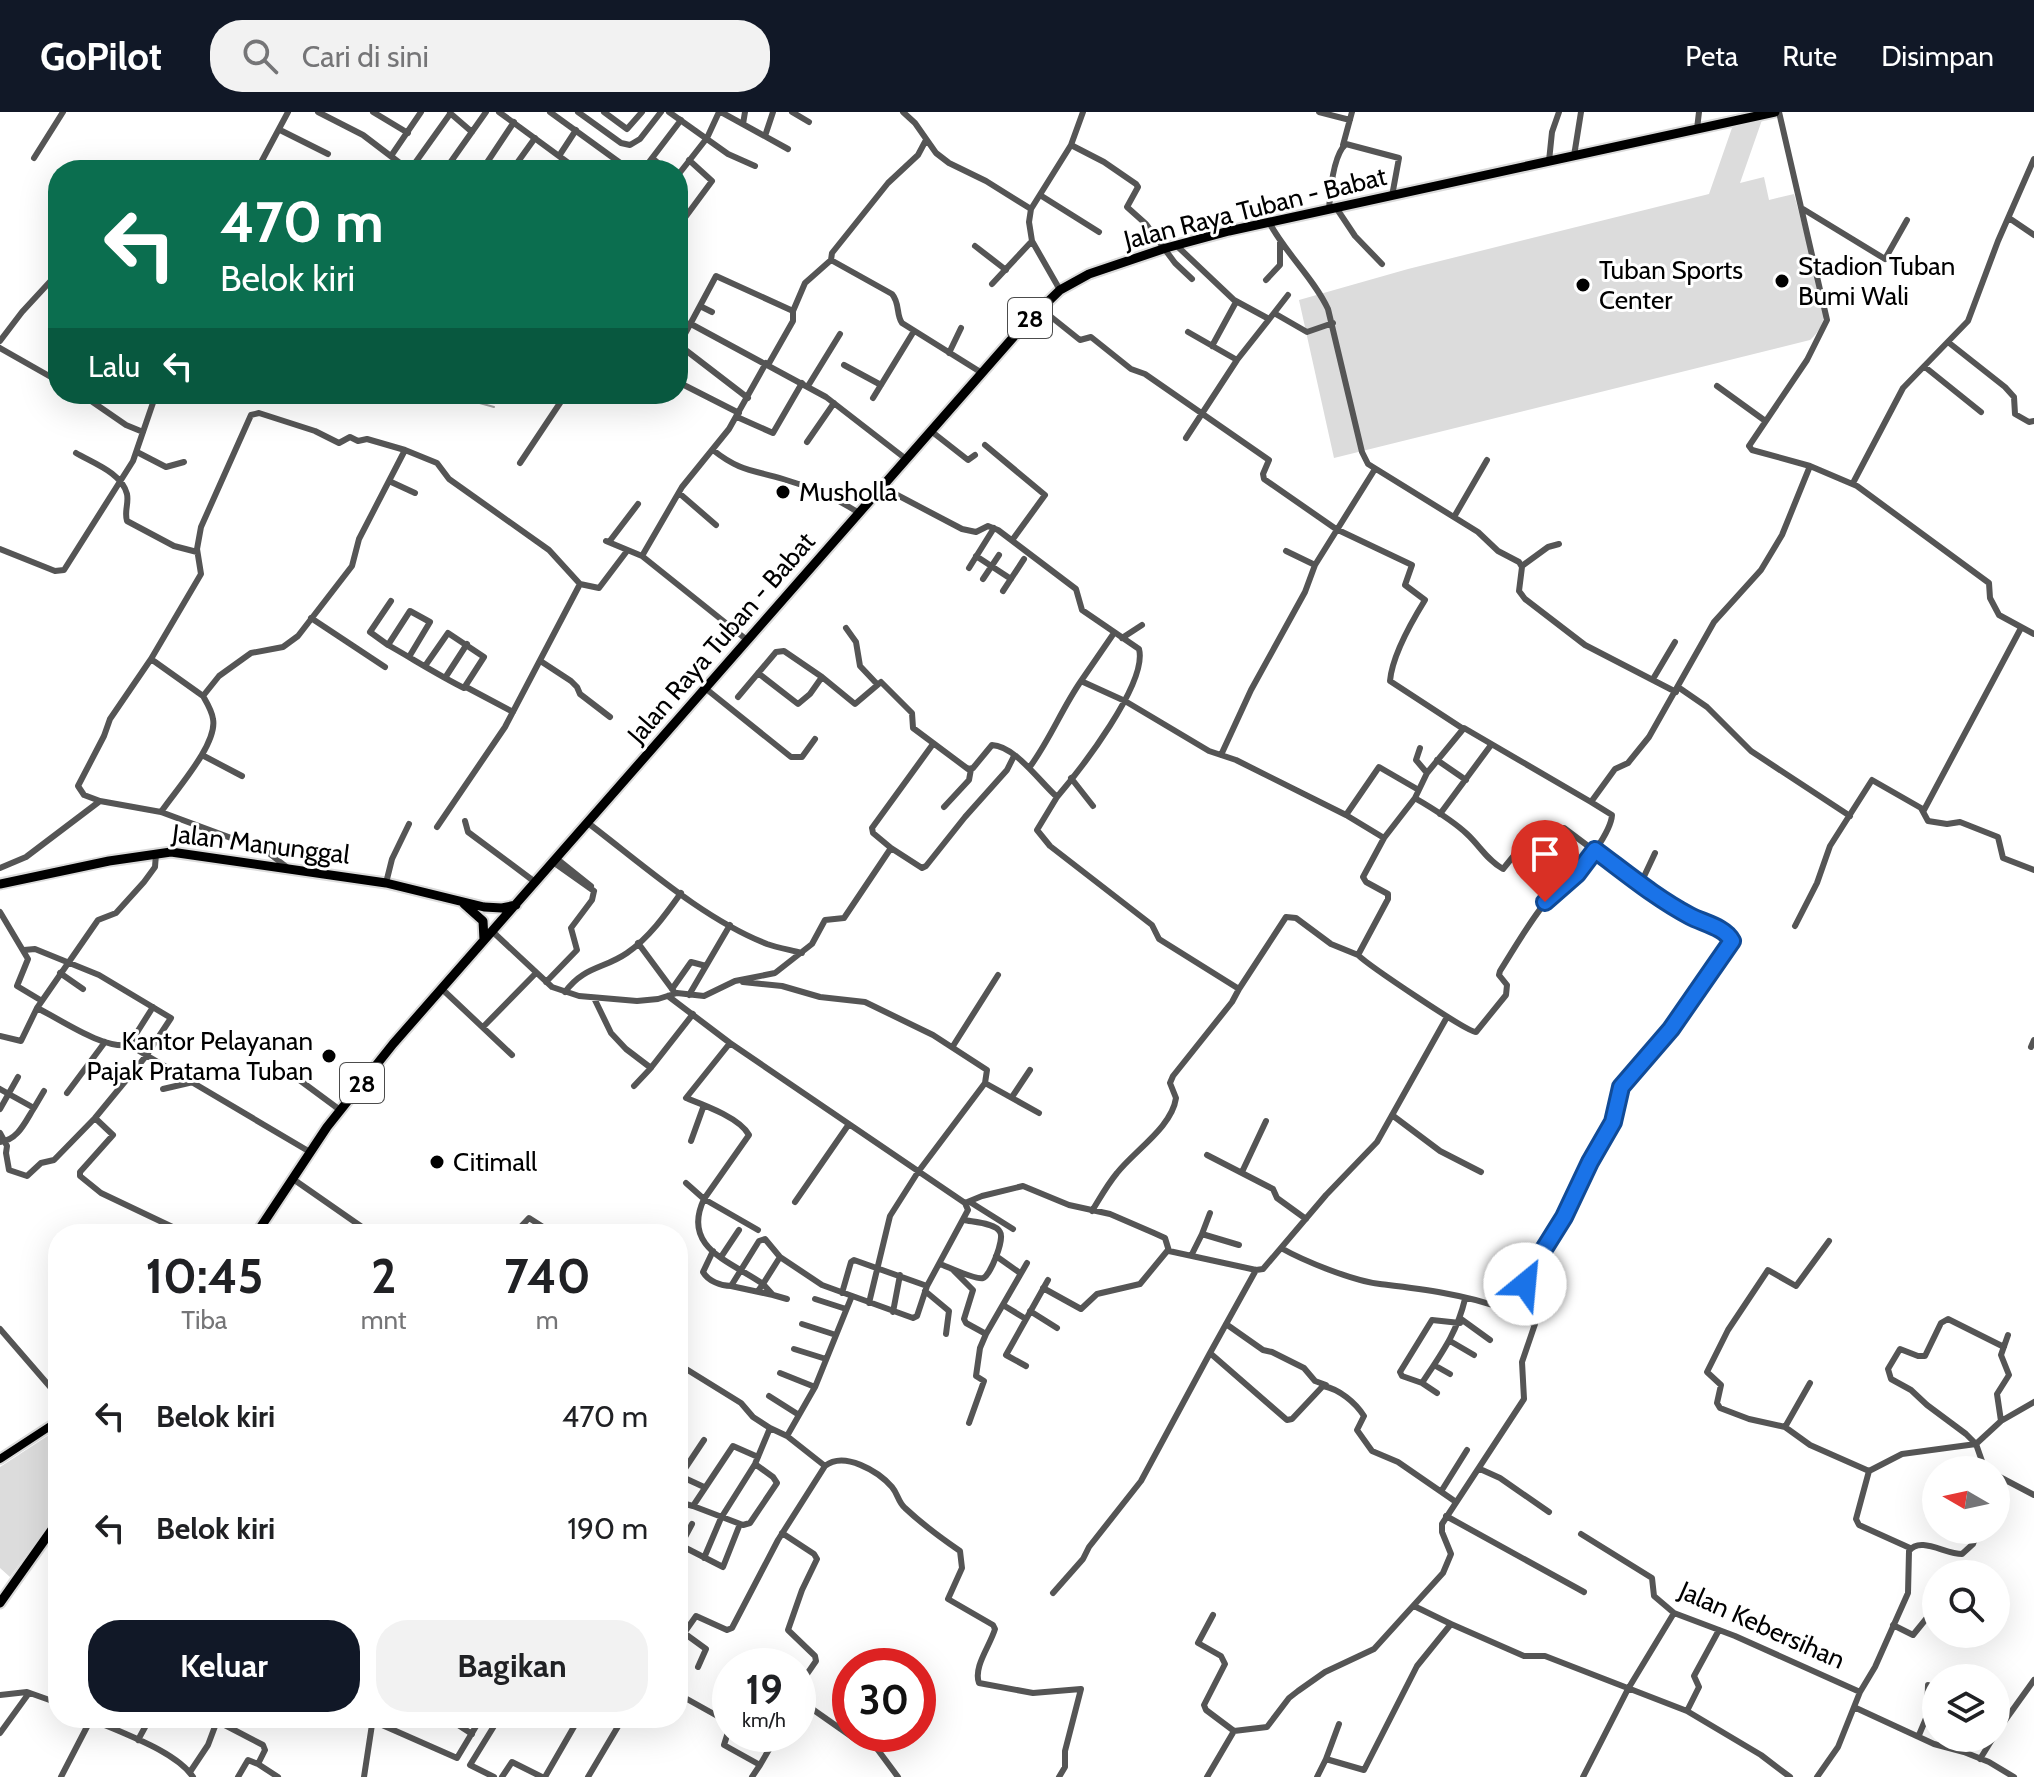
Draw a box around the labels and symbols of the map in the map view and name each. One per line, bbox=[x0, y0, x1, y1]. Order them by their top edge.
street label: Jalan Raya Tuban - Babat bbox=[1119, 160, 1390, 256]
place label: Stadion Tuban Bumi Wali bbox=[1798, 250, 1955, 312]
place label: Tuban Sports Center bbox=[1599, 254, 1743, 316]
marker: Stadion Tuban Bumi Wali bbox=[1773, 272, 1791, 290]
marker: Tuban Sports Center bbox=[1574, 276, 1592, 294]
road number: 28 bbox=[1008, 298, 1052, 338]
place label: Musholla bbox=[799, 476, 898, 508]
marker: Musholla bbox=[774, 483, 792, 501]
street label: Jalan Raya Tuban - Babat bbox=[620, 526, 822, 751]
street label: Jalan Manunggal bbox=[169, 817, 352, 871]
pin bbox=[1511, 820, 1579, 902]
place label: Kantor Pelayanan Pajak Pratama Tuban bbox=[87, 1025, 313, 1087]
marker: Kantor Pelayanan Pajak Pratama Tuban bbox=[320, 1047, 338, 1065]
road number: 28 bbox=[340, 1063, 384, 1103]
place label: Citimall bbox=[453, 1146, 537, 1178]
marker: Citimall bbox=[428, 1153, 446, 1171]
position arrow bbox=[1483, 1242, 1567, 1326]
north arrow bbox=[1922, 1456, 2010, 1544]
street label: Jalan Kebersihan bbox=[1673, 1574, 1850, 1676]
speed limit sign: 30 bbox=[832, 1648, 936, 1752]

